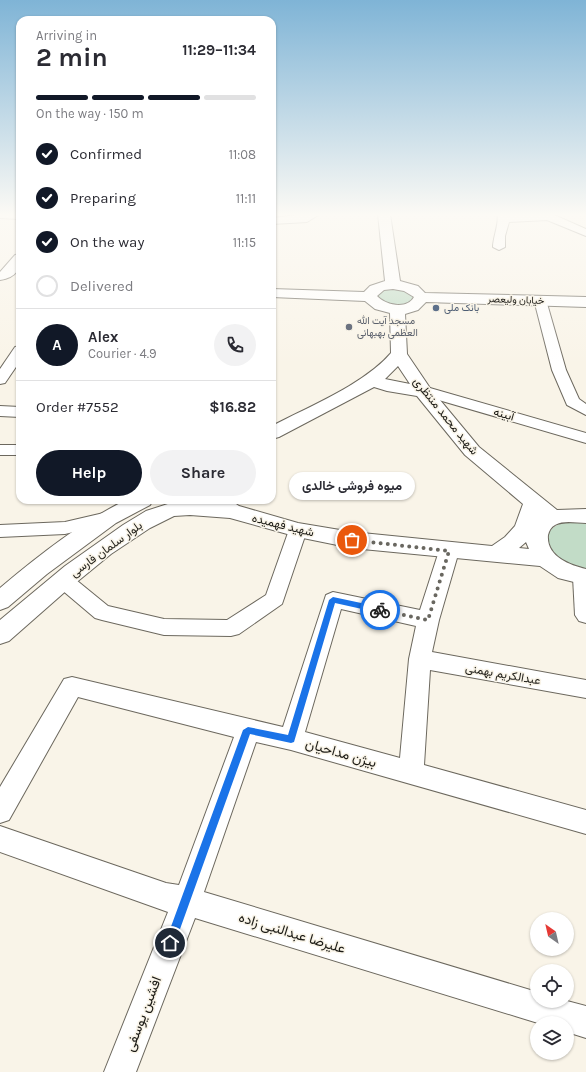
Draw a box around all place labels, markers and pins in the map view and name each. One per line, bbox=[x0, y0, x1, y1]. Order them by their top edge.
place label: بانک ملی bbox=[444, 302, 479, 314]
marker: بانک ملی bbox=[431, 303, 441, 313]
place label: مسجد آیت الله العظمی بهبهانی bbox=[357, 315, 418, 339]
marker: مسجد آیت الله العظمی بهبهانی bbox=[344, 322, 354, 332]
callout: میوه فروشی خالدی bbox=[289, 472, 415, 500]
pin bbox=[335, 523, 369, 557]
pin bbox=[153, 926, 187, 960]

